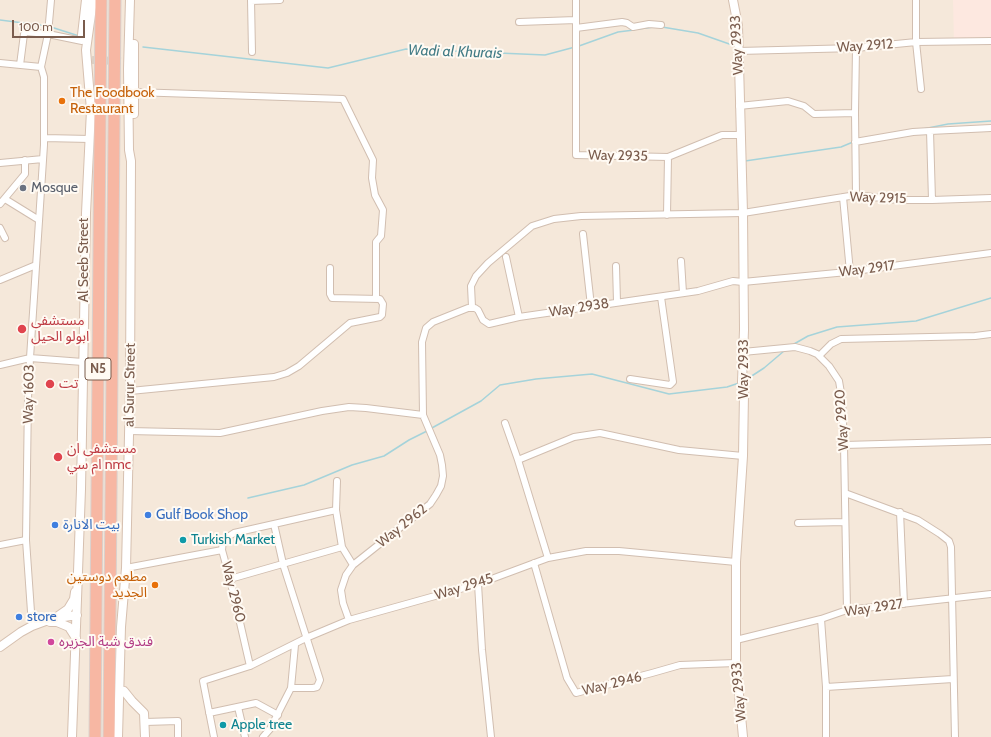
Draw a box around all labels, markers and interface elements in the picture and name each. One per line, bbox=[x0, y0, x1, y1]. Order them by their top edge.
scale bar bbox=[14, 12, 87, 38]
street label: Way 2933 bbox=[727, 15, 747, 75]
text: 100 m bbox=[19, 19, 53, 34]
street label: Way 2912 bbox=[836, 36, 894, 56]
water label: Wadi al Khurais bbox=[408, 41, 502, 63]
place label: The Foodbook Restaurant bbox=[70, 85, 155, 118]
marker: The Foodbook Restaurant bbox=[57, 96, 67, 106]
street label: Way 2935 bbox=[588, 147, 648, 165]
place label: Mosque bbox=[31, 180, 78, 196]
marker: Mosque bbox=[18, 183, 28, 193]
street label: Way 2915 bbox=[849, 189, 907, 207]
street label: Al Seeb Street bbox=[76, 218, 92, 302]
street label: Way 2917 bbox=[838, 257, 896, 281]
street label: Way 2938 bbox=[548, 295, 610, 321]
place label: مستشفى ابولو الحيل bbox=[31, 313, 89, 346]
marker: مستشفى ابولو الحيل bbox=[16, 323, 28, 335]
street label: Way 2933 bbox=[736, 339, 752, 399]
street label: al Surur Street bbox=[121, 343, 139, 427]
road number: N5 bbox=[85, 358, 111, 380]
street label: Way 1603 bbox=[20, 364, 38, 424]
place label: تت bbox=[59, 376, 78, 392]
marker: تت bbox=[44, 378, 56, 390]
street label: Way 2920 bbox=[831, 389, 853, 451]
place label: مستشفى ان ام سي nmc bbox=[67, 441, 137, 474]
marker: مستشفى ان ام سي nmc bbox=[52, 451, 64, 463]
street label: Way 2962 bbox=[373, 501, 431, 551]
place label: Gulf Book Shop bbox=[156, 507, 248, 523]
marker: Gulf Book Shop bbox=[143, 510, 153, 520]
place label: بيت الانارة bbox=[63, 517, 120, 533]
marker: بيت الانارة bbox=[50, 520, 60, 530]
place label: Turkish Market bbox=[191, 532, 275, 548]
marker: Turkish Market bbox=[178, 535, 188, 545]
street label: Way 2960 bbox=[217, 560, 249, 624]
place label: مطعم دوستين الجديد bbox=[67, 569, 147, 602]
street label: Way 2945 bbox=[433, 570, 495, 604]
marker: مطعم دوستين الجديد bbox=[150, 580, 160, 590]
street label: Way 2927 bbox=[844, 596, 904, 620]
place label: store bbox=[27, 609, 57, 625]
marker: store bbox=[14, 612, 24, 622]
place label: فندق شبة الجزيره bbox=[59, 634, 153, 650]
marker: فندق شبة الجزيره bbox=[46, 637, 56, 647]
street label: Way 2933 bbox=[728, 661, 750, 723]
street label: Way 2946 bbox=[581, 669, 643, 699]
place label: Apple tree bbox=[231, 717, 292, 733]
marker: Apple tree bbox=[218, 720, 228, 730]

